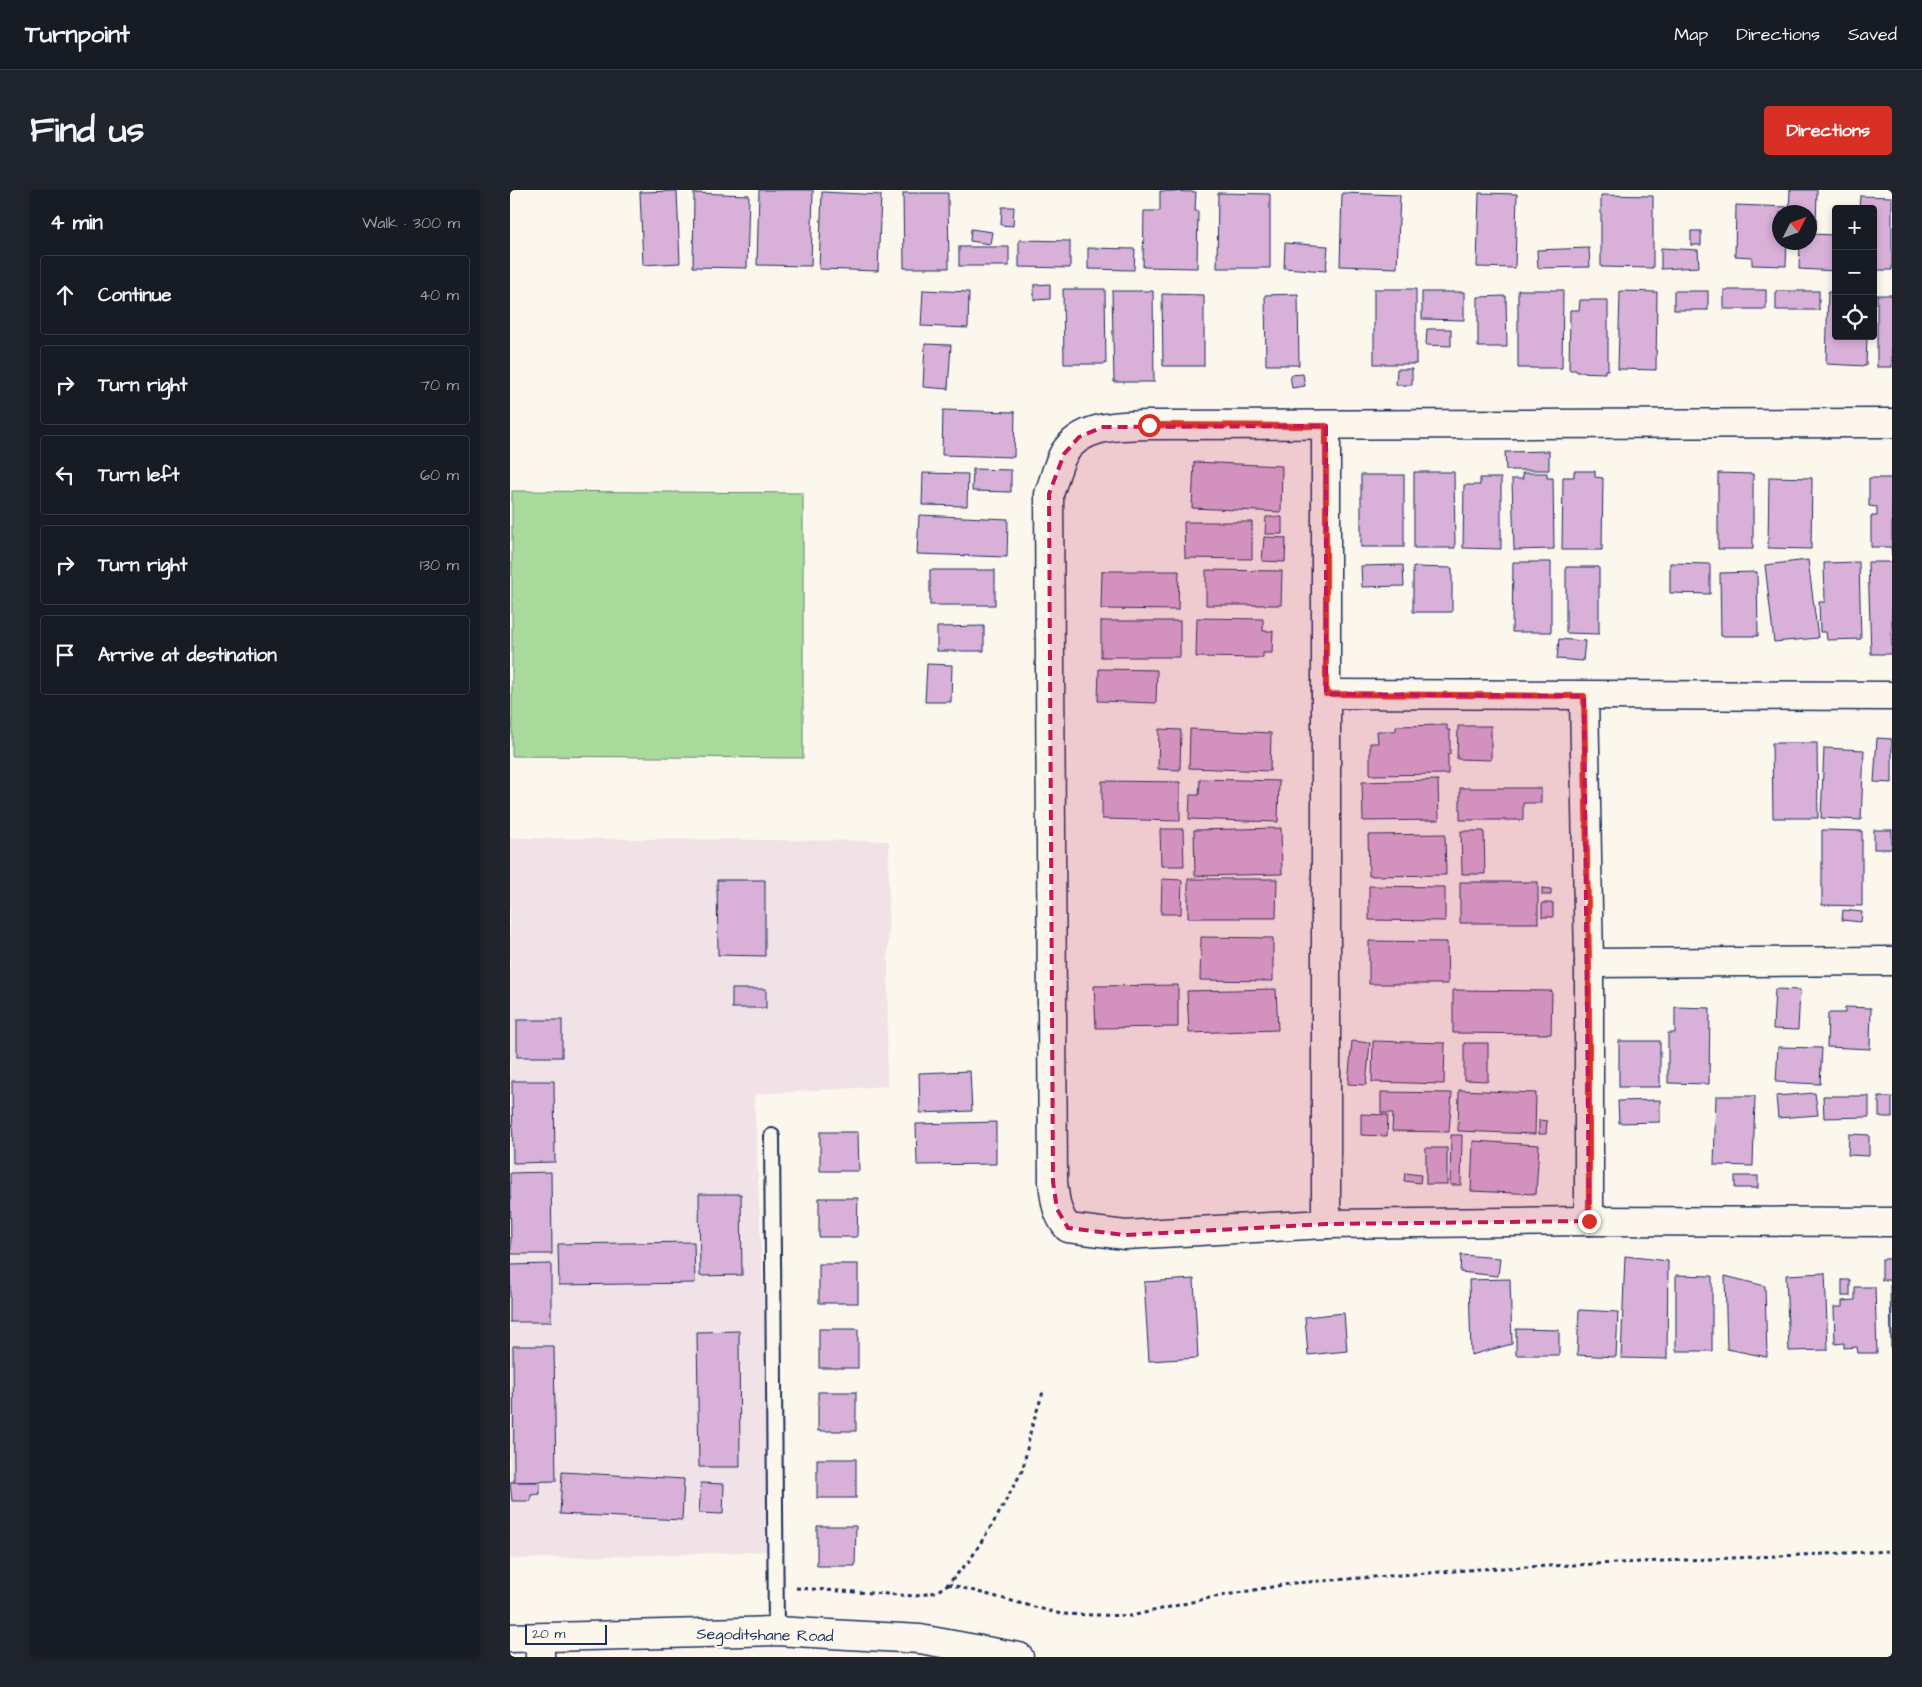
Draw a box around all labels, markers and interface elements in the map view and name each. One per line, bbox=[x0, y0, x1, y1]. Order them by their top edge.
text: Turnpoint bbox=[25, 18, 130, 52]
text: Map bbox=[1674, 22, 1708, 47]
text: Directions bbox=[1736, 22, 1820, 47]
text: Saved bbox=[1848, 22, 1897, 47]
text: Find us bbox=[30, 106, 144, 155]
button: Directions bbox=[1764, 106, 1892, 155]
north arrow bbox=[1772, 205, 1817, 250]
map controls bbox=[1832, 205, 1877, 340]
button: + bbox=[1832, 205, 1877, 250]
text: 4 min bbox=[50, 208, 103, 237]
text: Walk · 300 m bbox=[362, 212, 460, 234]
button: − bbox=[1832, 250, 1877, 295]
icon: ahead bbox=[51, 281, 79, 309]
text: Continue bbox=[98, 282, 172, 309]
text: 40 m bbox=[419, 284, 459, 306]
button: locate bbox=[1832, 295, 1877, 340]
icon: right bbox=[51, 371, 79, 399]
text: Turn right bbox=[98, 372, 187, 399]
text: 70 m bbox=[420, 374, 459, 396]
route start bbox=[1138, 414, 1161, 437]
icon: left bbox=[51, 461, 79, 489]
text: Turn left bbox=[98, 462, 179, 489]
text: 60 m bbox=[420, 464, 459, 486]
icon: right bbox=[51, 551, 79, 579]
text: Turn right bbox=[98, 552, 187, 579]
text: 130 m bbox=[420, 554, 459, 576]
icon: arrive bbox=[51, 641, 79, 669]
text: Arrive at destination bbox=[98, 642, 277, 669]
route end bbox=[1578, 1210, 1601, 1233]
scale bar bbox=[525, 1622, 608, 1645]
street label: Segoditshane Road bbox=[696, 1623, 834, 1648]
text: 20 m bbox=[532, 1624, 565, 1644]

